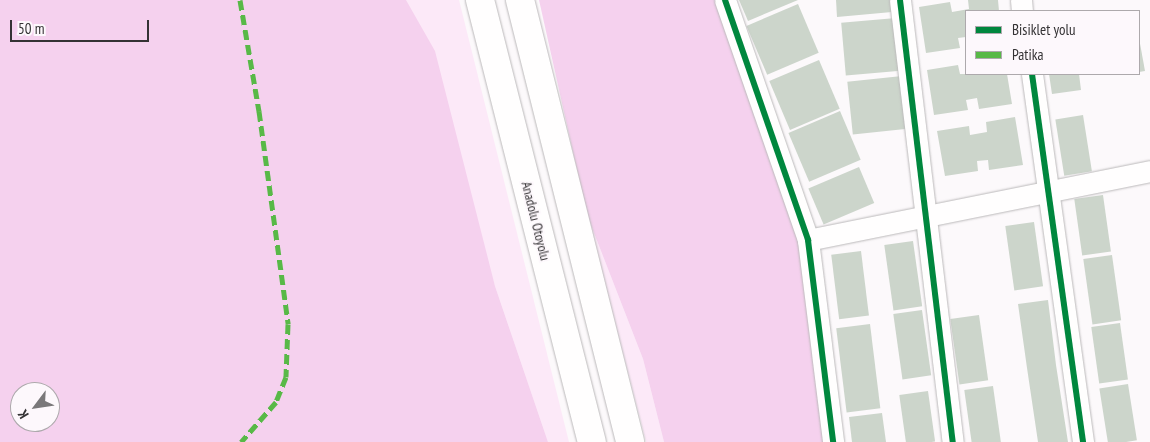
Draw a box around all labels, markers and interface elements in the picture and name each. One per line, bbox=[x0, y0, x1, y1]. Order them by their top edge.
scale bar bbox=[12, 10, 151, 42]
legend bbox=[965, 10, 1140, 75]
text: 50 m bbox=[18, 19, 44, 38]
text: Bisiklet yolu bbox=[1012, 20, 1076, 39]
text: Patika bbox=[1012, 45, 1044, 64]
street label: Anadolu Otoyolu bbox=[518, 180, 554, 262]
north arrow bbox=[10, 382, 60, 432]
text: K bbox=[13, 406, 33, 422]

